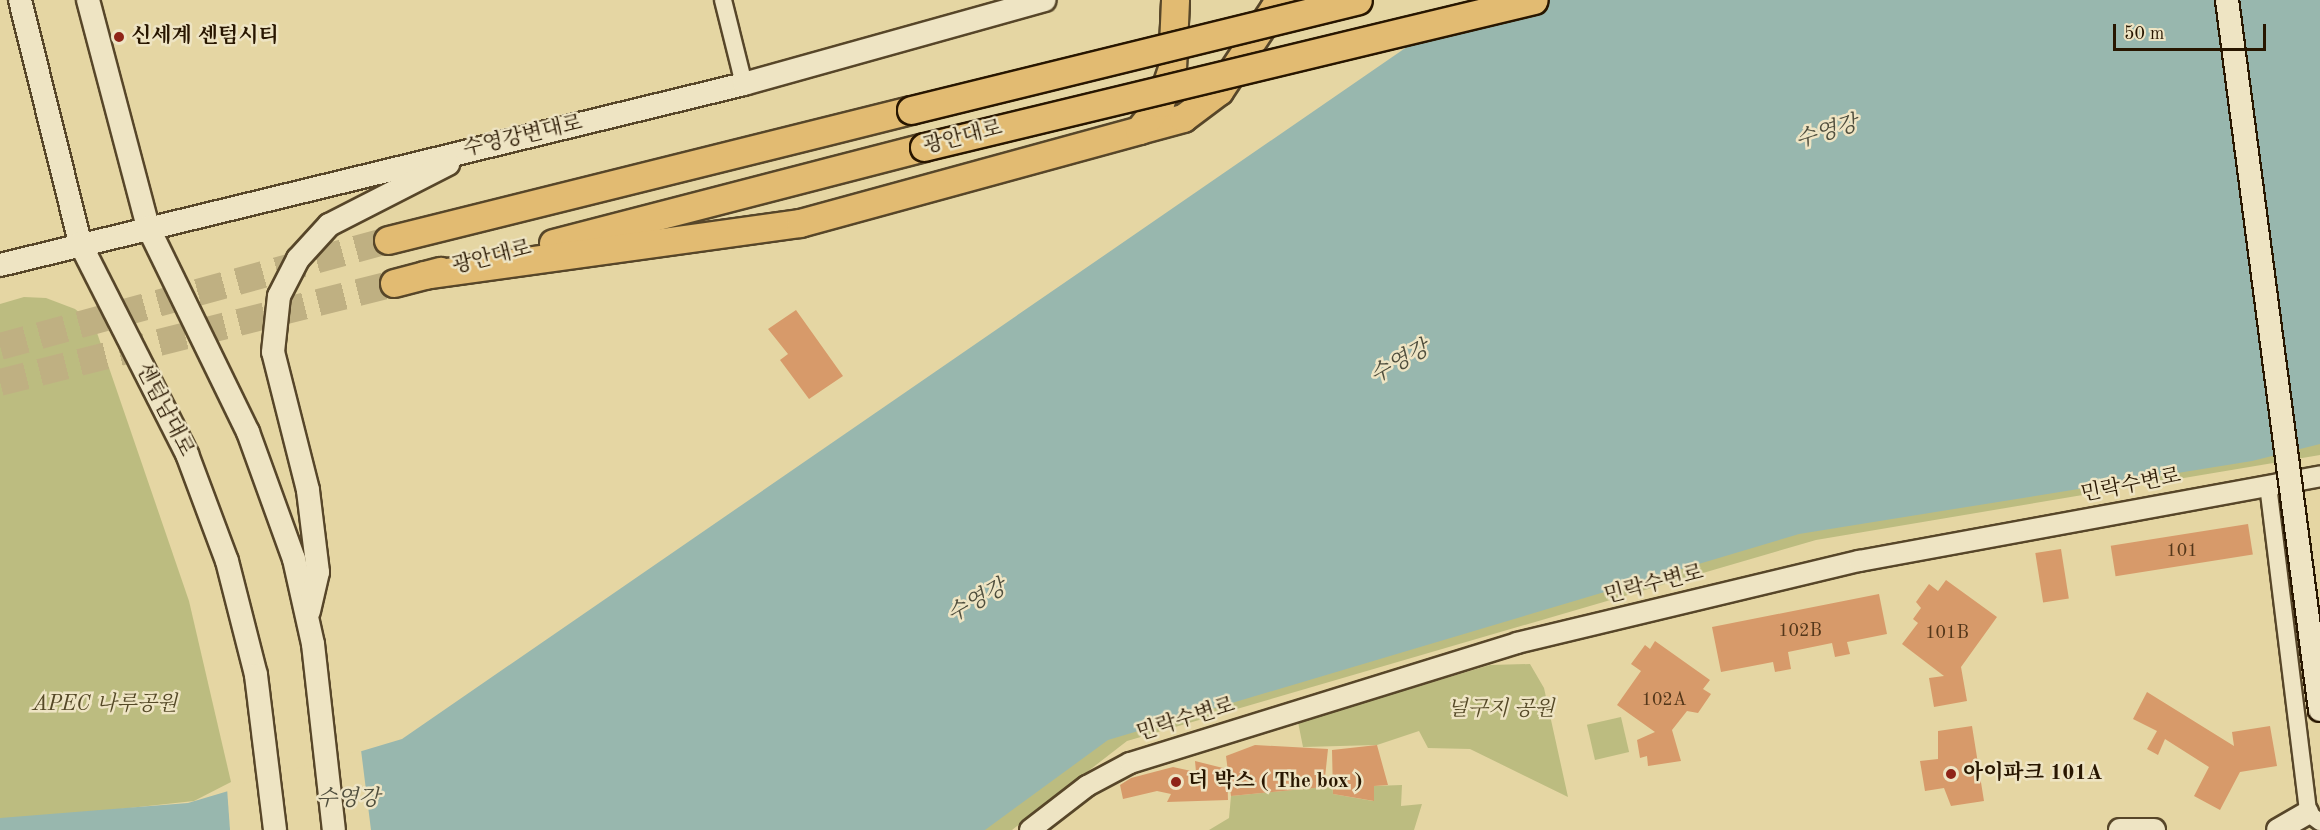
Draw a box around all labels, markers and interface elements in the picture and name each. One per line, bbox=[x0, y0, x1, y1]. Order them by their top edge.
scale bar bbox=[2116, 12, 2269, 50]
place label: 신세계 센텀시티 bbox=[131, 24, 279, 50]
text: 50 m bbox=[2124, 25, 2164, 43]
marker: 신세계 센텀시티 bbox=[112, 30, 126, 44]
street label: 수영강변대로 bbox=[461, 111, 585, 163]
water label: 수영강 bbox=[1793, 111, 1861, 155]
street label: 광안대로 bbox=[921, 116, 1005, 160]
street label: 광안대로 bbox=[450, 236, 534, 280]
water label: 수영강 bbox=[1366, 336, 1434, 390]
street label: 센텀남대로 bbox=[130, 359, 198, 461]
street label: 민락수변로 bbox=[2079, 464, 2183, 508]
house number: 101 bbox=[2166, 540, 2198, 562]
street label: 민락수변로 bbox=[1602, 561, 1706, 609]
water label: 수영강 bbox=[943, 575, 1011, 629]
house number: 102B bbox=[1778, 620, 1822, 642]
house number: 101B bbox=[1925, 622, 1969, 644]
house number: 102A bbox=[1641, 689, 1687, 711]
park label: APEC 나루공원 bbox=[33, 692, 177, 718]
street label: 민락수변로 bbox=[1134, 693, 1238, 747]
park label: 널구지 공원 bbox=[1447, 697, 1555, 723]
place label: 아이파크 101A bbox=[1963, 761, 2102, 787]
marker: 아이파크 101A bbox=[1944, 767, 1958, 781]
place label: 더 박스 ( The box ) bbox=[1188, 769, 1362, 795]
marker: 더 박스 ( The box ) bbox=[1169, 775, 1183, 789]
water label: 수영강 bbox=[316, 787, 380, 813]

